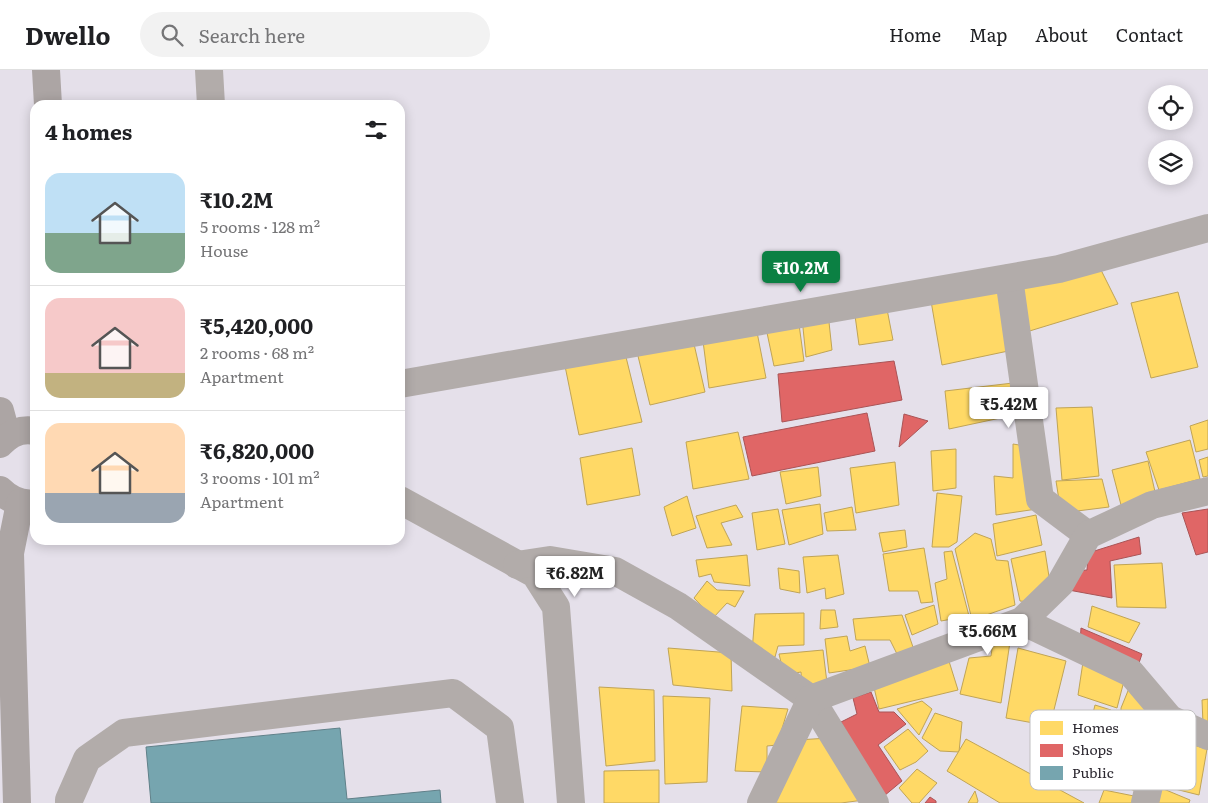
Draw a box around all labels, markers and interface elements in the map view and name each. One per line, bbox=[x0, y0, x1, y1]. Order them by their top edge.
search box bbox=[140, 12, 490, 57]
text: Dwello bbox=[25, 17, 110, 52]
icon: search bbox=[158, 21, 186, 49]
text: Search here bbox=[198, 21, 305, 49]
text: Home bbox=[889, 21, 941, 48]
text: Map bbox=[969, 21, 1007, 48]
text: About bbox=[1035, 21, 1088, 48]
text: Contact bbox=[1116, 21, 1183, 48]
map controls bbox=[1148, 85, 1193, 185]
button: locate bbox=[1148, 85, 1193, 130]
text: 4 homes bbox=[45, 115, 132, 146]
icon: filters bbox=[362, 116, 390, 144]
button: layers bbox=[1148, 140, 1193, 185]
text: ₹10.2M bbox=[200, 183, 273, 214]
icon: home bbox=[85, 193, 145, 253]
text: 5 rooms · 128 m² bbox=[200, 214, 320, 238]
text: House bbox=[200, 238, 248, 262]
pin: ₹10.2M bbox=[760, 250, 842, 293]
text: ₹10.2M bbox=[773, 255, 829, 279]
text: ₹5,420,000 bbox=[200, 309, 313, 340]
icon: home bbox=[85, 318, 145, 378]
text: 2 rooms · 68 m² bbox=[200, 340, 314, 364]
text: Apartment bbox=[200, 364, 284, 388]
pin: ₹5.42M bbox=[968, 386, 1050, 429]
text: ₹5.42M bbox=[980, 391, 1038, 415]
text: ₹6,820,000 bbox=[200, 434, 314, 465]
icon: home bbox=[85, 443, 145, 503]
text: 3 rooms · 101 m² bbox=[200, 465, 320, 489]
text: Apartment bbox=[200, 489, 284, 513]
pin: ₹6.82M bbox=[534, 556, 616, 598]
text: ₹6.82M bbox=[546, 560, 604, 584]
pin: ₹5.66M bbox=[947, 614, 1029, 656]
text: ₹5.66M bbox=[959, 618, 1017, 642]
legend bbox=[1030, 710, 1196, 790]
text: Homes bbox=[1072, 717, 1119, 737]
text: Shops bbox=[1072, 739, 1112, 759]
text: Public bbox=[1072, 762, 1114, 782]

